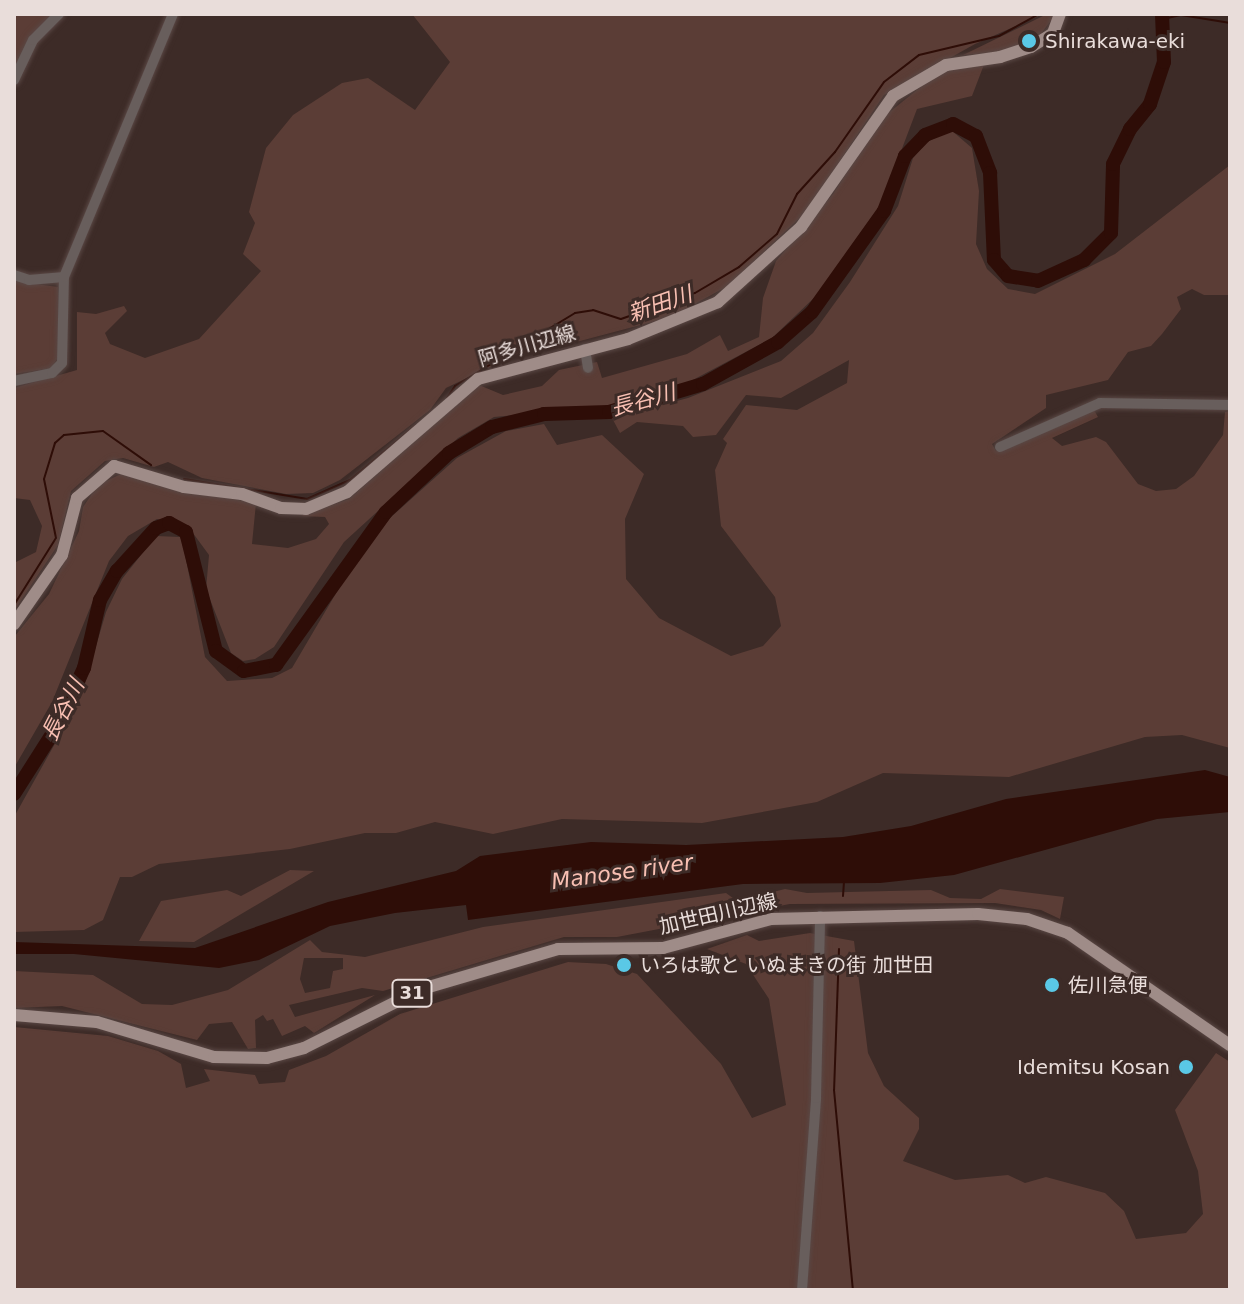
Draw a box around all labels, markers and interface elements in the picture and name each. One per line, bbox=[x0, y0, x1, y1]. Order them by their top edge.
place label: Shirakawa-eki bbox=[1045, 29, 1185, 53]
marker: Shirakawa-eki bbox=[1020, 32, 1038, 50]
water label: 新田川 bbox=[625, 281, 695, 327]
street label: 阿多川辺線 bbox=[476, 321, 578, 371]
water label: 長谷川 bbox=[608, 379, 678, 421]
water label: 長谷川 bbox=[36, 675, 90, 745]
water label: Manose river bbox=[550, 849, 694, 895]
street label: 加世田川辺線 bbox=[657, 889, 779, 939]
place label: いろは歌と いぬまきの街 加世田 bbox=[640, 953, 933, 977]
marker: いろは歌と いぬまきの街 加世田 bbox=[615, 956, 633, 974]
place label: 佐川急便 bbox=[1068, 973, 1148, 997]
marker: 佐川急便 bbox=[1043, 976, 1061, 994]
road number: 31 bbox=[390, 979, 434, 1007]
place label: Idemitsu Kosan bbox=[1017, 1055, 1170, 1079]
marker: Idemitsu Kosan bbox=[1177, 1058, 1195, 1076]

